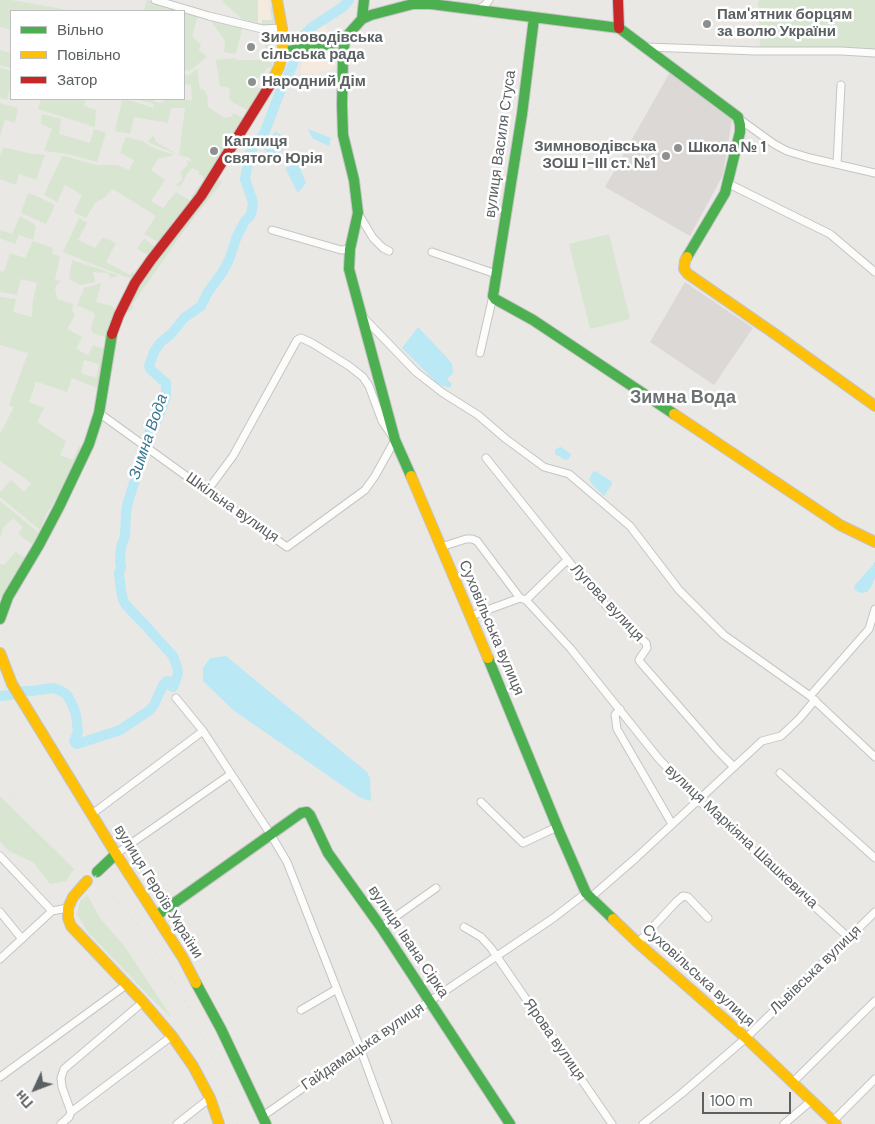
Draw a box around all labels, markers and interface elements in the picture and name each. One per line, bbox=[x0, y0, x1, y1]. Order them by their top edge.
place label: Пам'ятник борцям за волю України bbox=[717, 6, 852, 41]
legend bbox=[10, 10, 185, 100]
marker: Пам'ятник борцям за волю України bbox=[701, 18, 713, 30]
text: Вільно bbox=[57, 20, 104, 40]
place label: Зимноводівська сільська рада bbox=[261, 29, 383, 64]
marker: Зимноводівська сільська рада bbox=[245, 41, 257, 53]
text: Повільно bbox=[57, 45, 121, 65]
street label: вулиця Василя Стуса bbox=[482, 69, 520, 219]
text: Затор bbox=[57, 70, 97, 90]
place label: Народний Дім bbox=[262, 73, 366, 91]
marker: Народний Дім bbox=[246, 76, 258, 88]
place label: Каплиця святого Юрія bbox=[224, 133, 323, 168]
place label: Зимноводівська ЗОШ І-ІІІ ст. №1 bbox=[534, 138, 656, 173]
place label: Школа № 1 bbox=[688, 139, 766, 157]
marker: Школа № 1 bbox=[672, 142, 684, 154]
marker: Каплиця святого Юрія bbox=[208, 145, 220, 157]
marker: Зимноводівська ЗОШ І-ІІІ ст. №1 bbox=[660, 150, 672, 162]
district label: Зимна Вода bbox=[630, 387, 736, 409]
water label: Зимна Вода bbox=[125, 392, 173, 482]
street label: Шкільна вулиця bbox=[182, 469, 282, 547]
street label: Суховільська вулиця bbox=[454, 558, 528, 698]
street label: Лугова вулиця bbox=[566, 560, 648, 646]
street label: вулиця Маркіяна Шашкевича bbox=[661, 761, 821, 913]
street label: вулиця Героїв України bbox=[110, 822, 206, 962]
street label: вулиця Івана Сірка bbox=[364, 883, 452, 1001]
street label: Суховільська вулиця bbox=[638, 921, 758, 1031]
street label: Львівська вулиця bbox=[767, 922, 865, 1018]
street label: Ярова вулиця bbox=[519, 995, 589, 1085]
street label: Гайдамацька вулиця bbox=[298, 999, 428, 1095]
north arrow bbox=[10, 1064, 60, 1114]
scale bar bbox=[705, 1082, 794, 1114]
text: Пн bbox=[11, 1086, 37, 1112]
text: 100 m bbox=[710, 1091, 753, 1111]

